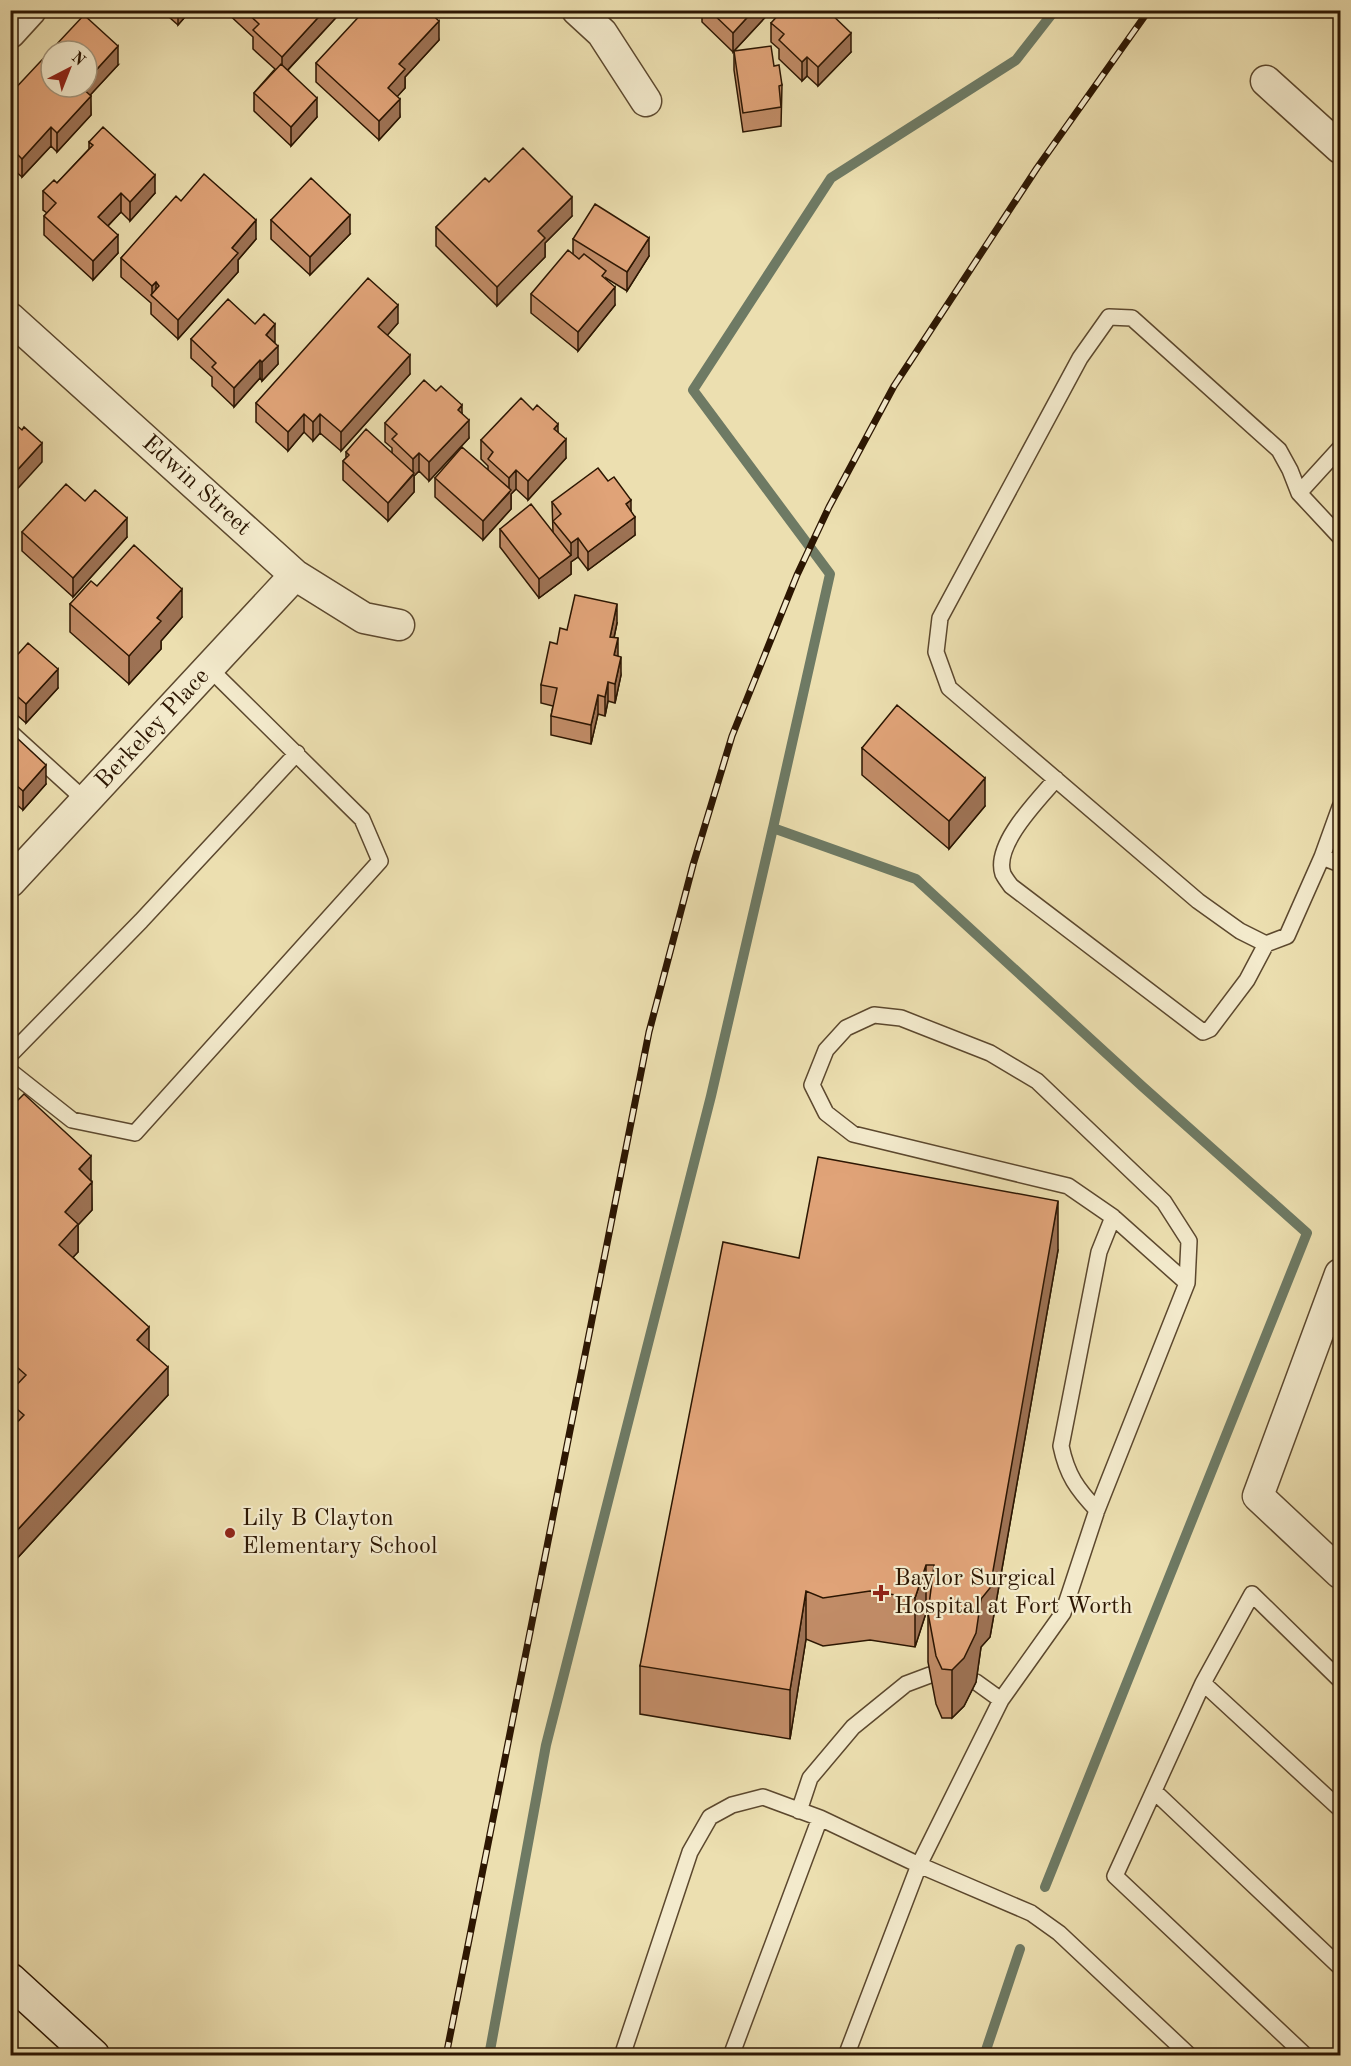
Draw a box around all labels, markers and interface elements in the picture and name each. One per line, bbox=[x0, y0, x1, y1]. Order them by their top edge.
north arrow bbox=[39, 39, 99, 99]
text: N bbox=[68, 49, 88, 70]
street label: Edwin Street bbox=[137, 431, 255, 541]
street label: Berkeley Place bbox=[92, 664, 214, 794]
place label: Lily B Clayton Elementary School bbox=[242, 1507, 437, 1559]
marker: Lily B Clayton Elementary School bbox=[223, 1526, 237, 1540]
place label: Baylor Surgical Hospital at Fort Worth bbox=[894, 1567, 1132, 1619]
marker: Baylor Surgical Hospital at Fort Worth bbox=[872, 1584, 890, 1602]

